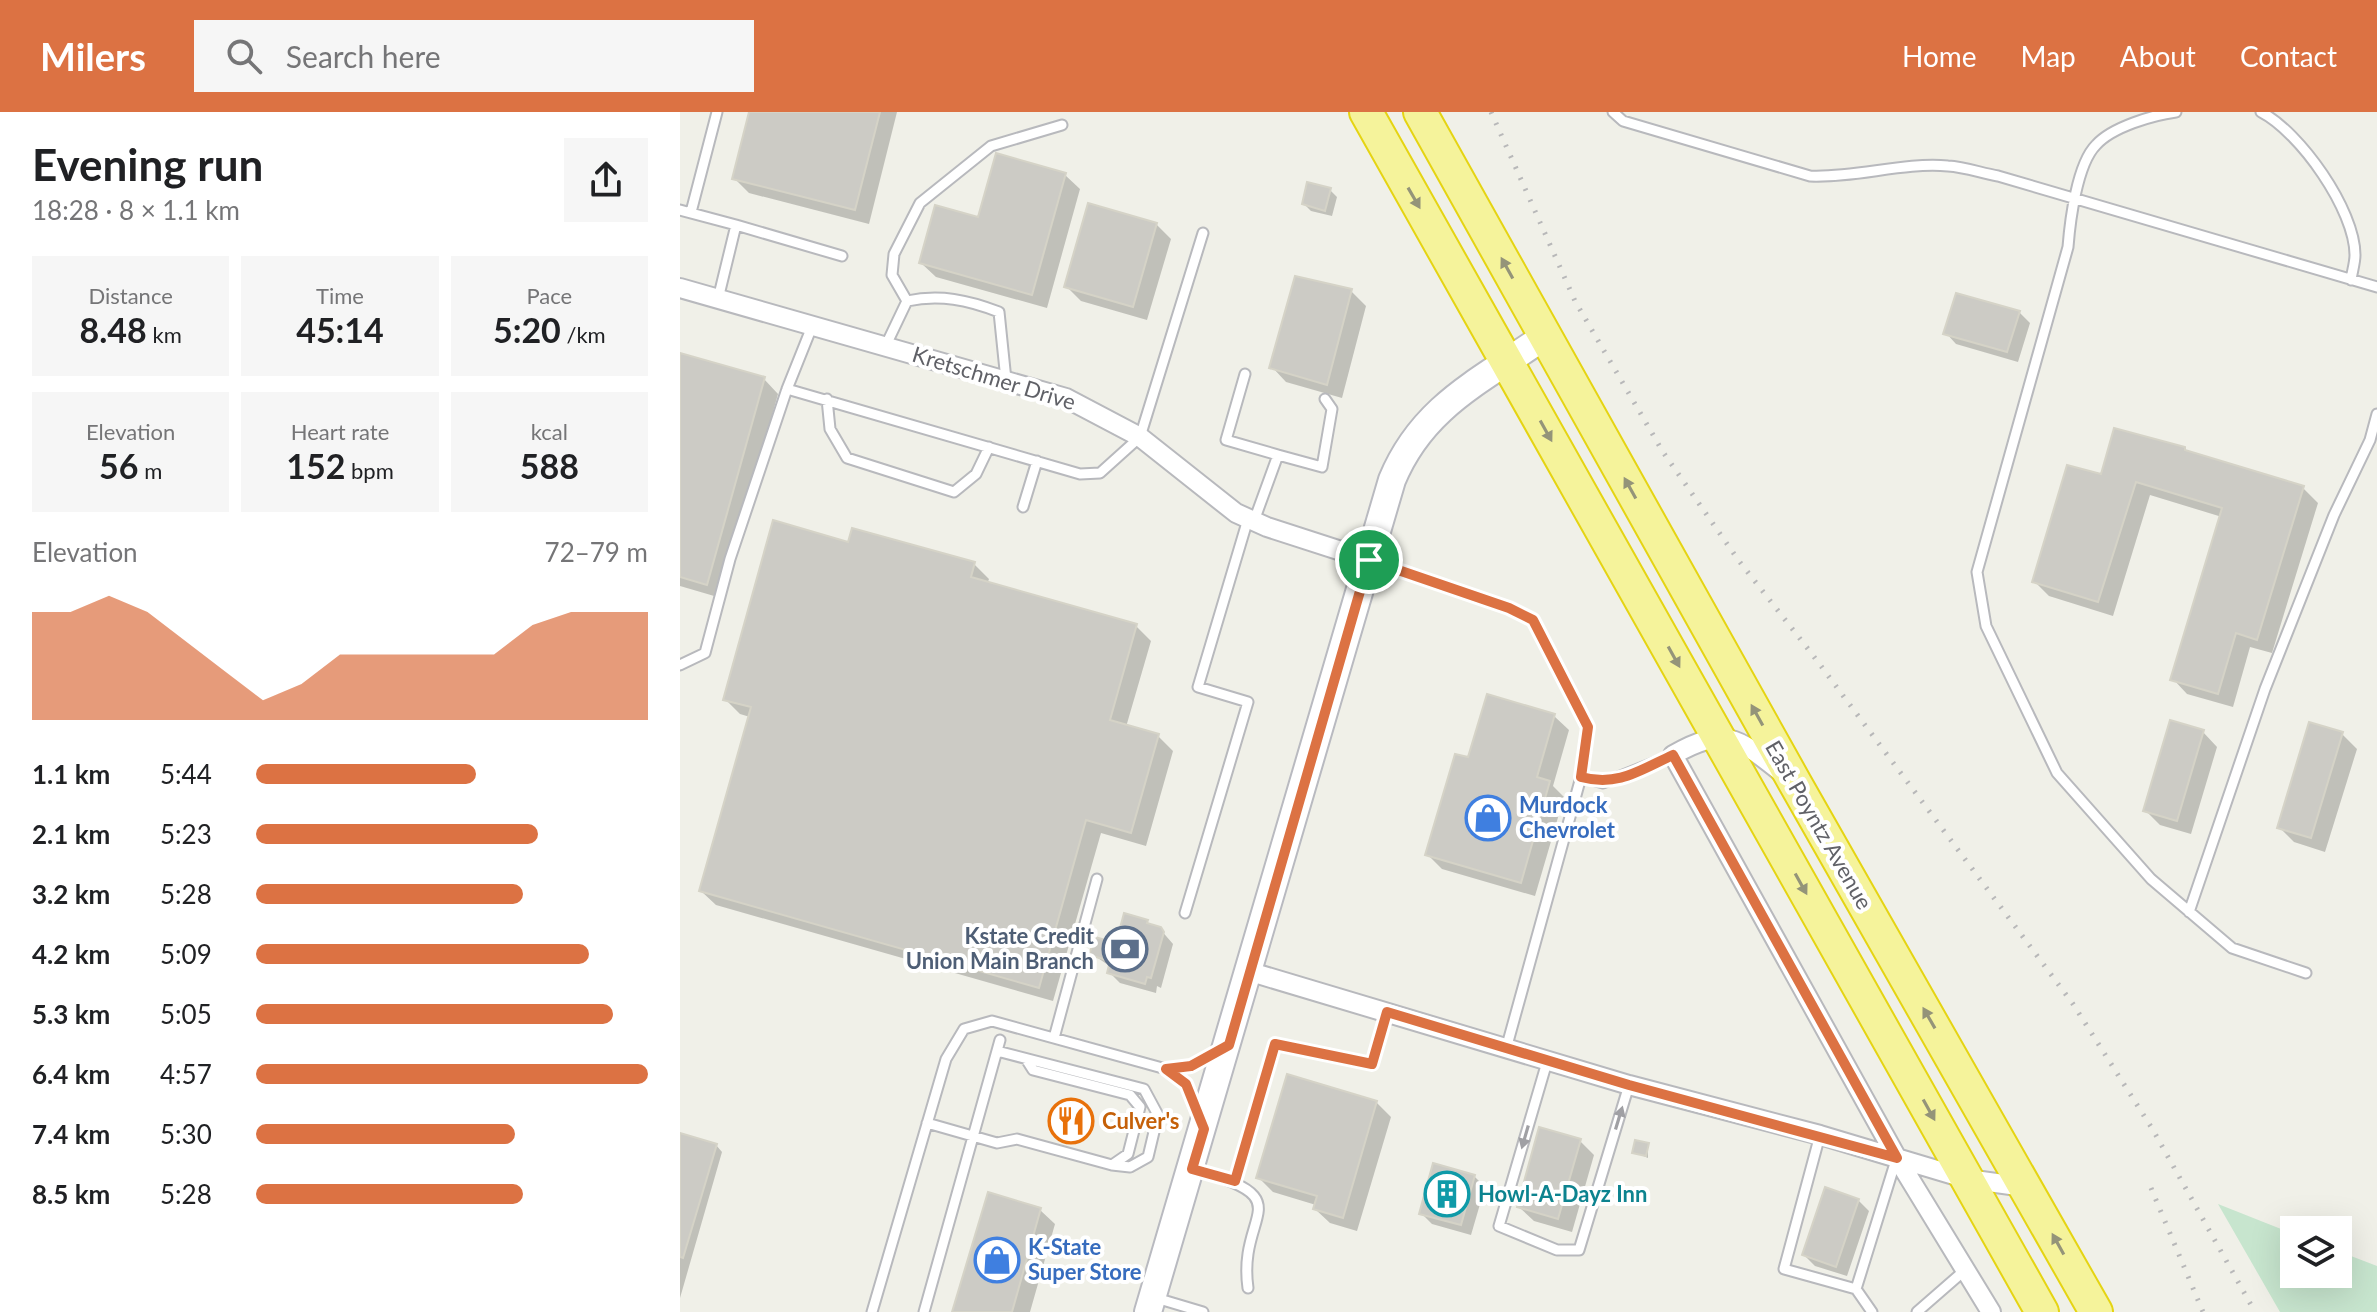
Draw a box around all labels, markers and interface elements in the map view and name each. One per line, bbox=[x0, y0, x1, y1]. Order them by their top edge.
search box bbox=[194, 20, 754, 92]
text: Milers bbox=[40, 33, 146, 79]
icon: search bbox=[222, 34, 266, 78]
text: Search here bbox=[286, 38, 441, 74]
text: Home bbox=[1902, 39, 1977, 73]
text: Map bbox=[2021, 39, 2076, 73]
text: About bbox=[2120, 39, 2196, 73]
text: Contact bbox=[2240, 39, 2337, 73]
text: Evening run bbox=[32, 138, 263, 190]
button: share bbox=[564, 138, 648, 222]
one-way arrow bbox=[1407, 187, 1421, 209]
text: 18:28 · 8 × 1.1 km bbox=[32, 194, 240, 226]
one-way arrow bbox=[1501, 257, 1515, 279]
text: Distance bbox=[88, 282, 173, 309]
text: Time bbox=[316, 282, 364, 309]
text: Pace bbox=[526, 282, 572, 309]
text: 8.48 bbox=[80, 309, 147, 350]
text: 45:14 bbox=[296, 309, 384, 350]
text: 5:20 bbox=[493, 309, 561, 350]
text: km bbox=[147, 321, 182, 348]
text: /km bbox=[561, 321, 606, 348]
street label: Kretschmer Drive bbox=[909, 340, 1079, 415]
text: Elevation bbox=[86, 418, 175, 445]
text: Heart rate bbox=[291, 418, 389, 445]
text: kcal bbox=[531, 418, 568, 445]
one-way arrow bbox=[1539, 420, 1553, 442]
text: 56 bbox=[99, 445, 139, 486]
text: 152 bbox=[286, 445, 345, 486]
text: 588 bbox=[520, 445, 579, 486]
text: m bbox=[139, 457, 162, 484]
text: bpm bbox=[345, 457, 394, 484]
one-way arrow bbox=[1623, 477, 1637, 499]
pin bbox=[1335, 526, 1403, 594]
text: Elevation bbox=[32, 536, 138, 568]
text: 72–79 m bbox=[545, 536, 648, 568]
icon: arrive bbox=[1347, 538, 1391, 582]
one-way arrow bbox=[1667, 646, 1681, 668]
one-way arrow bbox=[1750, 704, 1764, 726]
street label: East Poyntz Avenue bbox=[1760, 736, 1879, 914]
text: 1.1 km bbox=[32, 758, 110, 790]
text: 5:44 bbox=[160, 758, 212, 790]
place label: Murdock Chevrolet bbox=[1519, 791, 1616, 843]
shop icon: Murdock Chevrolet bbox=[1464, 794, 1512, 842]
text: 2.1 km bbox=[32, 818, 110, 850]
text: 5:23 bbox=[160, 818, 212, 850]
one-way arrow bbox=[1794, 873, 1808, 895]
text: 3.2 km bbox=[32, 878, 110, 910]
text: 5:28 bbox=[160, 878, 212, 910]
place label: Kstate Credit Union Main Branch bbox=[906, 922, 1095, 974]
bank icon: Kstate Credit Union Main Branch bbox=[1101, 925, 1149, 973]
text: 4.2 km bbox=[32, 938, 110, 970]
text: 5:09 bbox=[160, 938, 212, 970]
text: 5.3 km bbox=[32, 998, 110, 1030]
text: 5:05 bbox=[160, 998, 212, 1030]
one-way arrow bbox=[1922, 1007, 1936, 1029]
text: 6.4 km bbox=[32, 1058, 110, 1090]
text: 4:57 bbox=[160, 1058, 212, 1090]
restaurant icon: Culver's bbox=[1047, 1097, 1095, 1145]
one-way arrow bbox=[1922, 1099, 1936, 1122]
one-way arrow bbox=[1613, 1105, 1626, 1129]
place label: Culver's bbox=[1102, 1107, 1180, 1134]
text: 7.4 km bbox=[32, 1118, 110, 1150]
text: 5:30 bbox=[160, 1118, 212, 1150]
one-way arrow bbox=[1518, 1125, 1531, 1149]
building icon: Howl-A-Dayz Inn bbox=[1423, 1170, 1471, 1218]
text: 8.5 km bbox=[32, 1178, 110, 1210]
text: 5:28 bbox=[160, 1178, 212, 1210]
place label: Howl-A-Dayz Inn bbox=[1478, 1180, 1647, 1207]
map controls bbox=[2280, 1216, 2352, 1288]
button: layers bbox=[2280, 1216, 2352, 1288]
place label: K-State Super Store bbox=[1028, 1233, 1142, 1285]
one-way arrow bbox=[2051, 1233, 2065, 1255]
shop icon: K-State Super Store bbox=[973, 1236, 1021, 1284]

